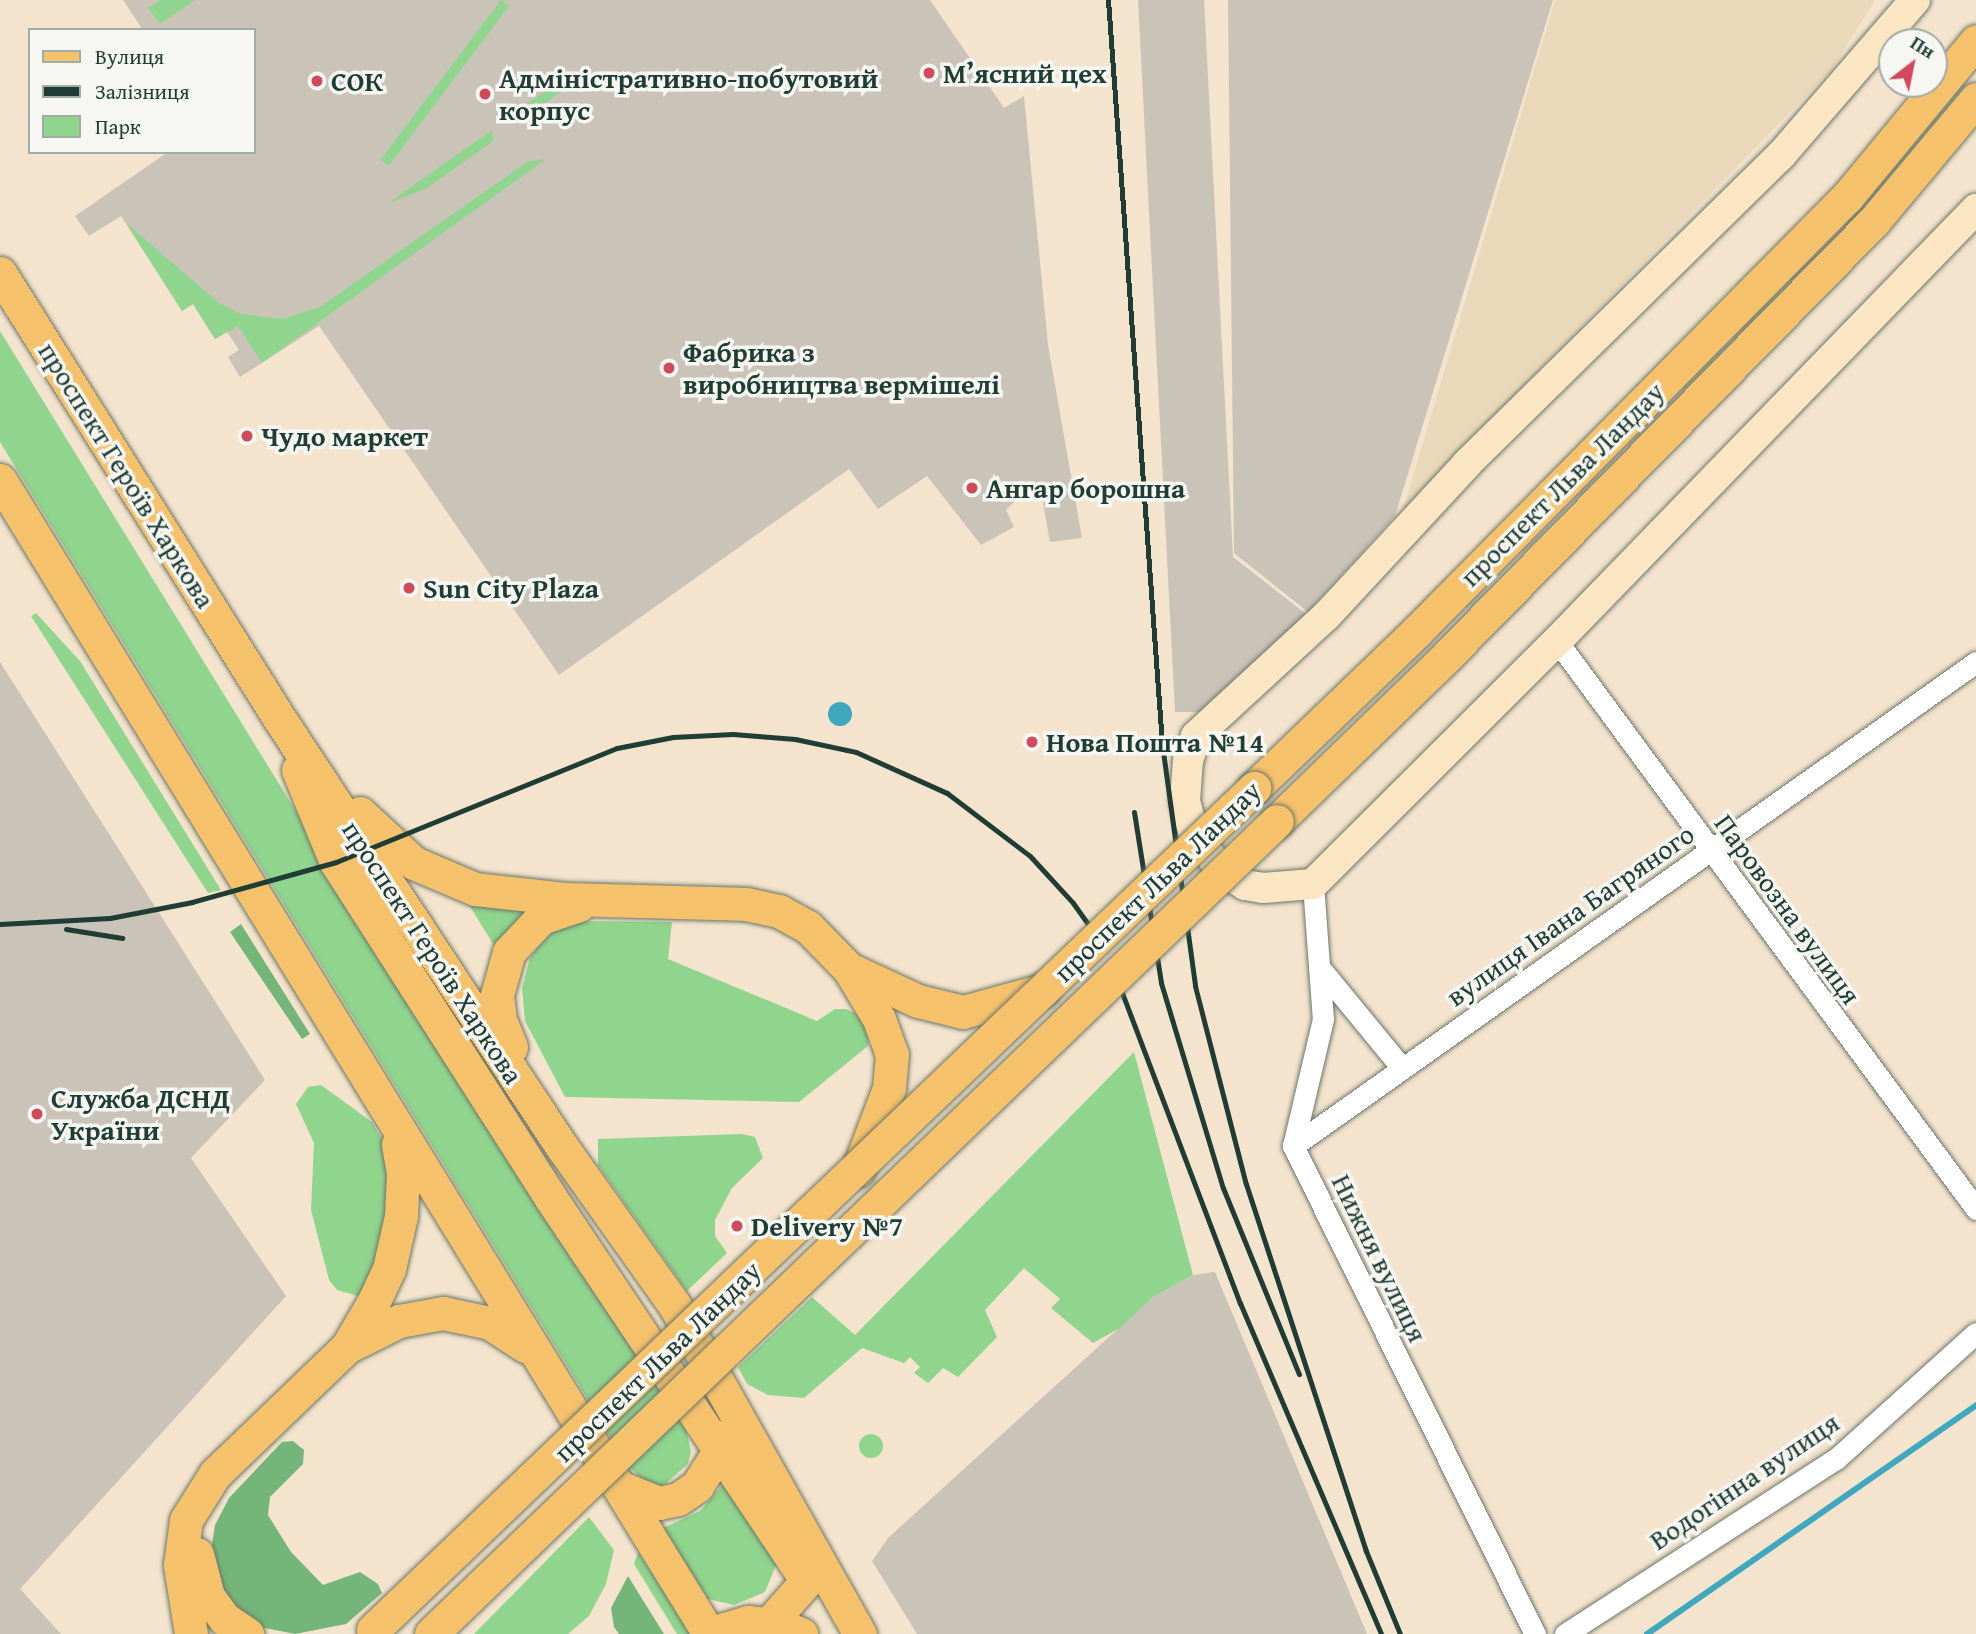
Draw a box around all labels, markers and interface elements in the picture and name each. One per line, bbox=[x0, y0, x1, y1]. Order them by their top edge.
legend bbox=[28, 28, 256, 154]
north arrow bbox=[1878, 28, 1948, 98]
text: Пн bbox=[1905, 29, 1941, 65]
text: Вулиця bbox=[95, 41, 164, 72]
place label: М’ясний цех bbox=[943, 56, 1107, 90]
place label: Адміністративно-побутовий корпус bbox=[499, 61, 878, 127]
place label: СОК bbox=[331, 64, 383, 98]
marker: М’ясний цех bbox=[921, 65, 937, 81]
marker: СОК bbox=[309, 73, 325, 89]
text: Залізниця bbox=[95, 76, 190, 107]
marker: Адміністративно-побутовий корпус bbox=[477, 86, 493, 102]
text: Парк bbox=[95, 111, 141, 142]
place label: Фабрика з виробництва вермішелі bbox=[683, 335, 1000, 401]
street label: проспект Героїв Харкова bbox=[31, 336, 223, 614]
marker: Фабрика з виробництва вермішелі bbox=[661, 360, 677, 376]
street label: проспект Льва Ландау bbox=[1453, 375, 1671, 593]
place label: Чудо маркет bbox=[261, 419, 428, 453]
marker: Чудо маркет bbox=[239, 428, 255, 444]
place label: Ангар борошна bbox=[986, 471, 1185, 505]
marker: Ангар борошна bbox=[964, 480, 980, 496]
place label: Sun City Plaza bbox=[423, 571, 599, 605]
marker: Sun City Plaza bbox=[401, 580, 417, 596]
place label: Нова Пошта №14 bbox=[1046, 725, 1264, 759]
marker: Нова Пошта №14 bbox=[1024, 734, 1040, 750]
street label: проспект Льва Ландау bbox=[1046, 773, 1268, 989]
street label: Паровозна вулиця bbox=[1708, 807, 1868, 1011]
street label: проспект Героїв Харкова bbox=[335, 814, 531, 1090]
street label: вулиця Івана Багряного bbox=[1440, 817, 1700, 1013]
place label: Служба ДСНД України bbox=[51, 1081, 230, 1147]
marker: Служба ДСНД України bbox=[29, 1106, 45, 1122]
street label: Нижня вулиця bbox=[1325, 1169, 1435, 1347]
place label: Delivery №7 bbox=[751, 1209, 903, 1243]
marker: Delivery №7 bbox=[729, 1218, 745, 1234]
street label: проспект Льва Ландау bbox=[546, 1253, 768, 1469]
street label: Водогінна вулиця bbox=[1643, 1405, 1845, 1557]

